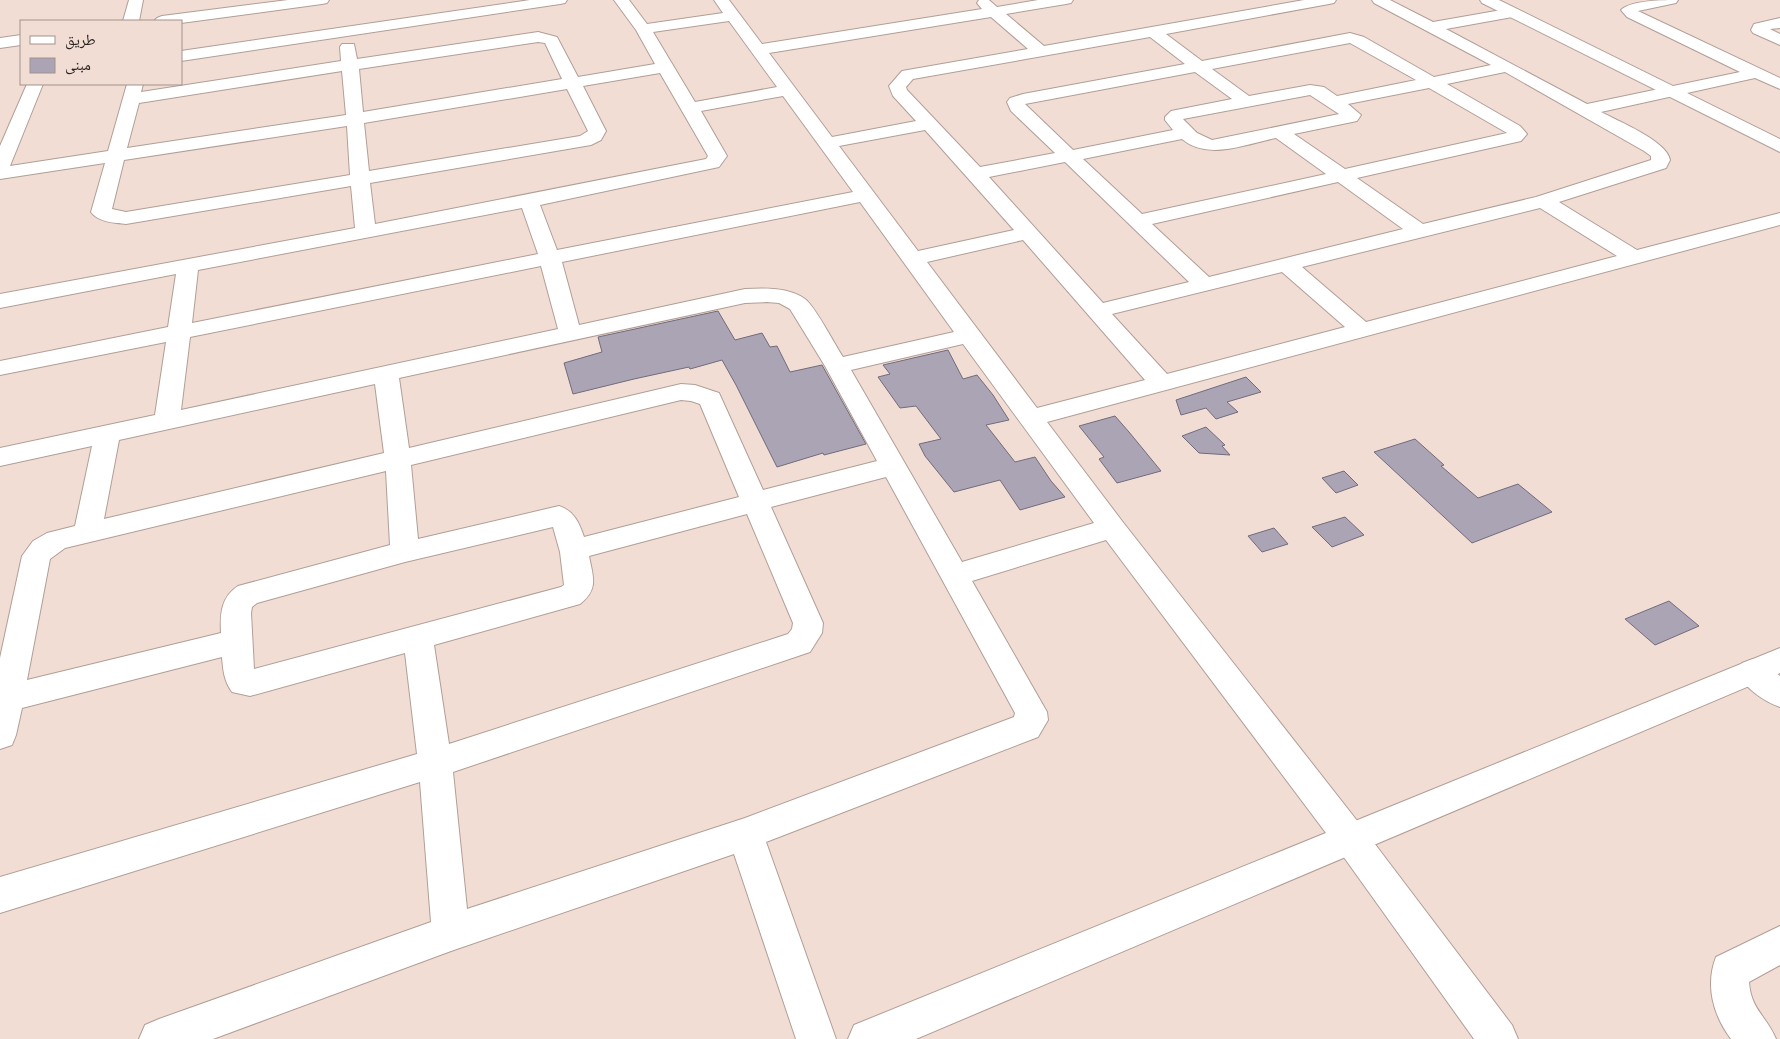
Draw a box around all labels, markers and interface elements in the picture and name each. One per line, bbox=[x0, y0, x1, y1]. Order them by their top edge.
legend bbox=[20, 20, 182, 85]
text: طريق bbox=[65, 31, 96, 50]
text: مبنى bbox=[65, 56, 91, 75]

